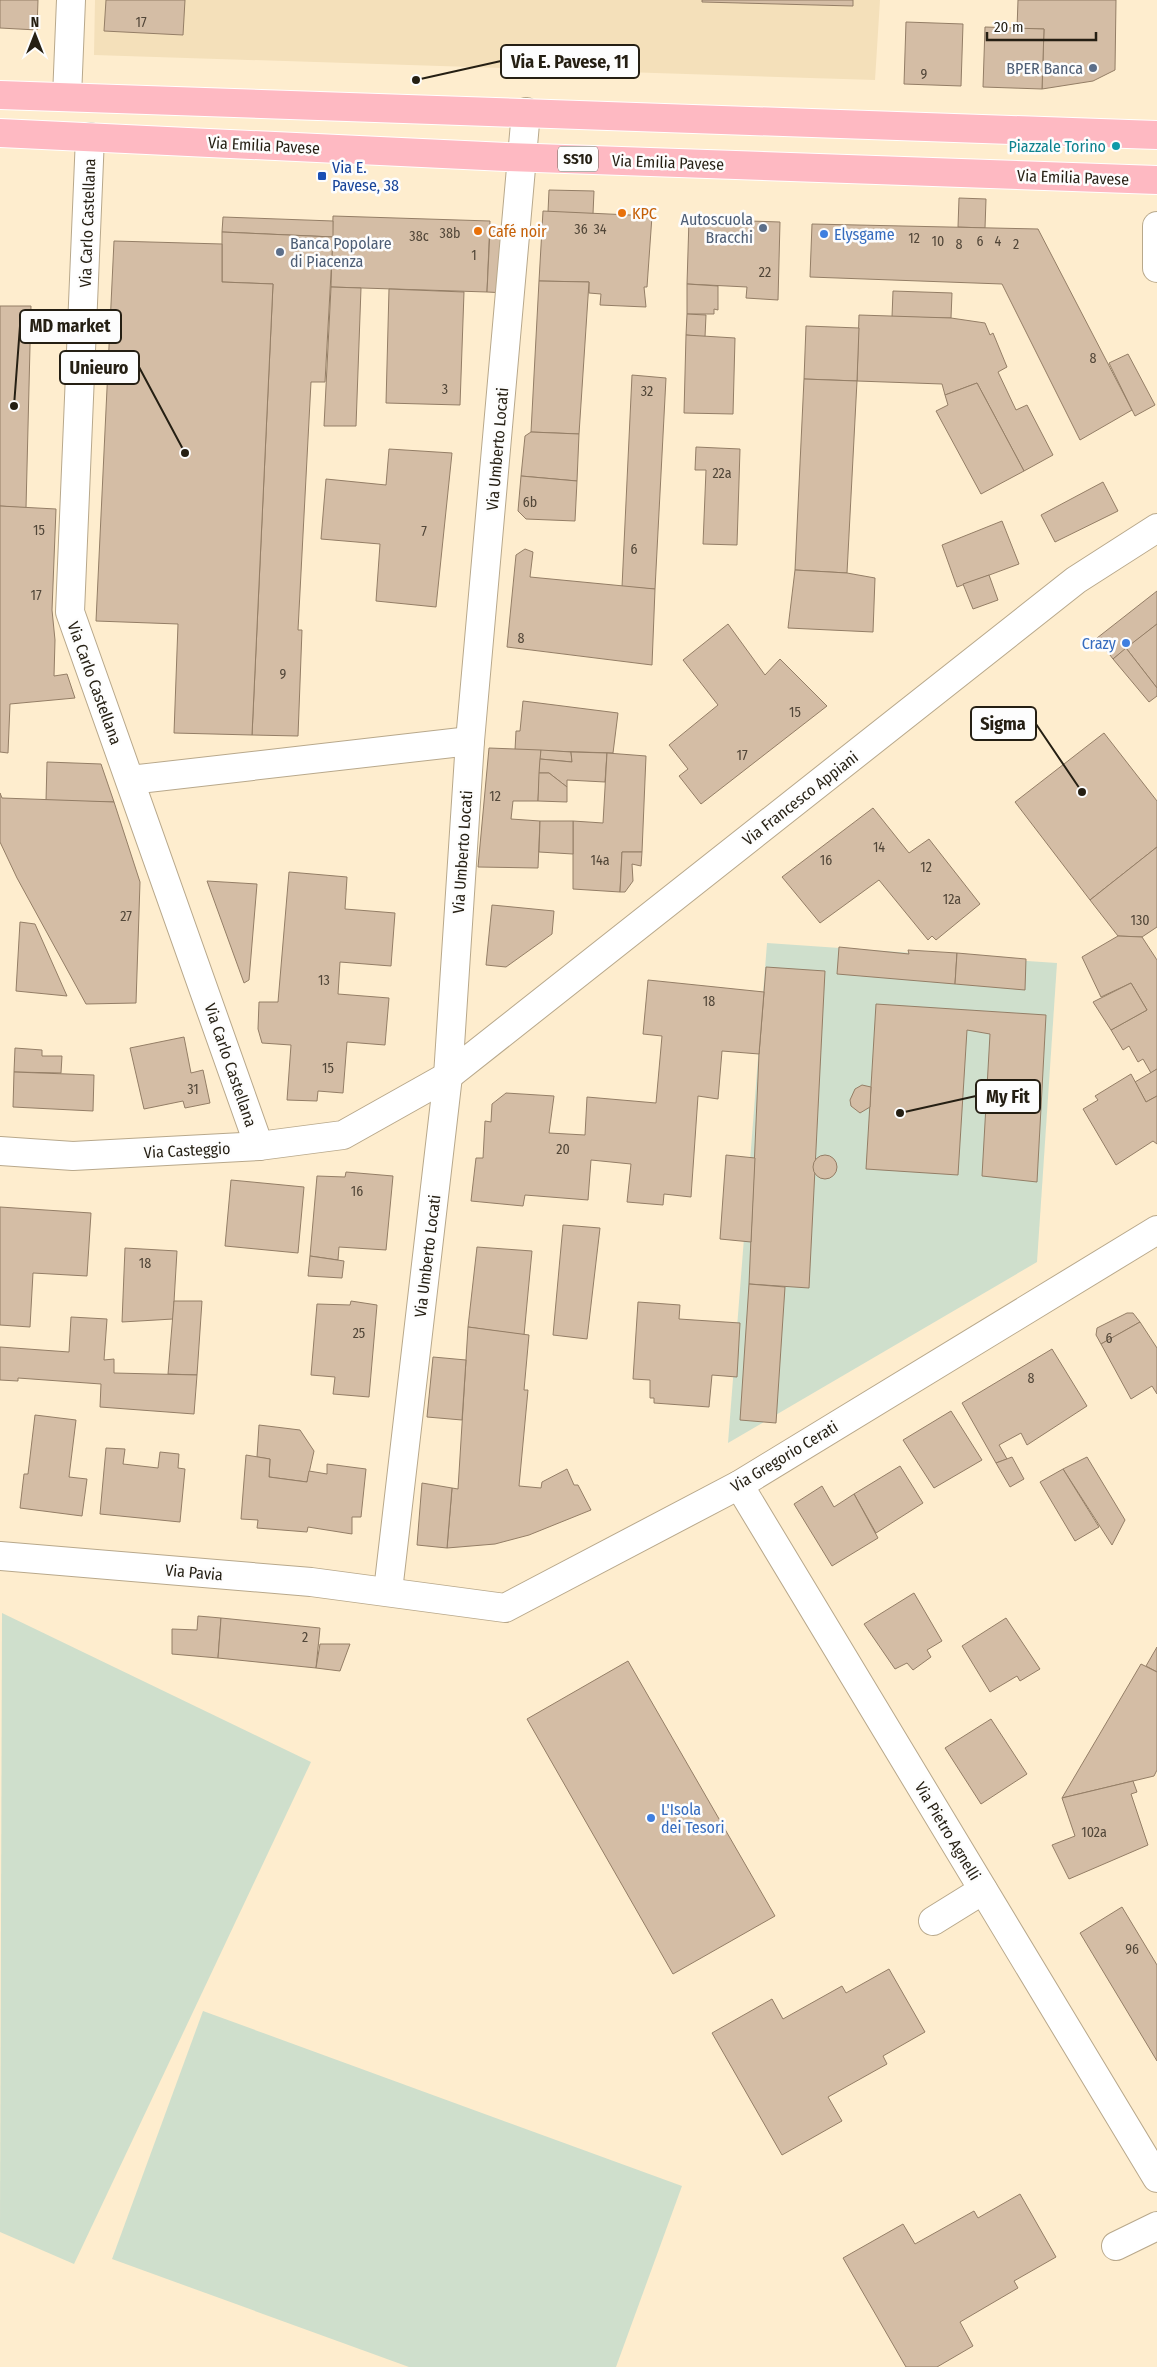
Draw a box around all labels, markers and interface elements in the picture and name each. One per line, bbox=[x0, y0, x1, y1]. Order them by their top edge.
north arrow bbox=[10, 10, 60, 60]
scale bar bbox=[987, 10, 1096, 42]
text: N bbox=[31, 14, 39, 31]
house number: 17 bbox=[135, 14, 147, 31]
text: 20 m bbox=[994, 18, 1024, 36]
callout: Via E. Pavese, 11 bbox=[501, 45, 639, 78]
text: Via E. Pavese, 11 bbox=[510, 51, 629, 73]
place label: BPER Banca bbox=[1006, 59, 1083, 78]
marker: BPER Banca bbox=[1087, 62, 1099, 74]
house number: 9 bbox=[921, 66, 928, 83]
street label: Via Emilia Pavese bbox=[207, 133, 321, 158]
place label: Piazzale Torino bbox=[1008, 137, 1106, 156]
marker: Piazzale Torino bbox=[1110, 140, 1122, 152]
road number: SS10 bbox=[558, 146, 598, 172]
street label: Via Emilia Pavese bbox=[612, 151, 724, 174]
street label: Via Carlo Castellana bbox=[76, 158, 99, 288]
place label: Via E. Pavese, 38 bbox=[332, 158, 399, 195]
street label: Via Emilia Pavese bbox=[1017, 166, 1129, 189]
marker: Via E. Pavese, 38 bbox=[316, 170, 328, 182]
place label: KPC bbox=[632, 204, 657, 223]
marker: KPC bbox=[616, 207, 628, 219]
place label: Autoscuola Bracchi bbox=[680, 210, 753, 247]
house number: 36 bbox=[574, 221, 588, 238]
house number: 34 bbox=[593, 221, 607, 238]
place label: Café noir bbox=[488, 222, 547, 241]
marker: Autoscuola Bracchi bbox=[757, 222, 769, 234]
house number: 38b bbox=[440, 225, 460, 242]
marker: Café noir bbox=[472, 225, 484, 237]
place label: Elysgame bbox=[834, 225, 895, 244]
house number: 38c bbox=[409, 228, 429, 245]
marker: Elysgame bbox=[818, 228, 830, 240]
house number: 12 bbox=[908, 230, 920, 247]
house number: 10 bbox=[932, 233, 944, 250]
house number: 6 bbox=[977, 233, 984, 250]
house number: 4 bbox=[995, 233, 1002, 250]
place label: Banca Popolare di Piacenza bbox=[290, 234, 392, 271]
house number: 8 bbox=[956, 236, 963, 253]
house number: 2 bbox=[1013, 236, 1019, 253]
marker: Banca Popolare di Piacenza bbox=[274, 246, 286, 258]
house number: 1 bbox=[471, 247, 477, 264]
house number: 22 bbox=[759, 264, 771, 281]
callout: MD market bbox=[20, 310, 121, 343]
text: MD market bbox=[29, 315, 111, 337]
house number: 8 bbox=[1090, 350, 1097, 367]
callout: Unieuro bbox=[60, 351, 139, 384]
text: Unieuro bbox=[70, 357, 129, 379]
house number: 3 bbox=[442, 381, 448, 398]
house number: 32 bbox=[641, 383, 653, 400]
street label: Via Umberto Locati bbox=[483, 387, 512, 511]
house number: 22a bbox=[712, 465, 732, 482]
house number: 6b bbox=[523, 494, 537, 511]
house number: 15 bbox=[33, 522, 45, 539]
house number: 7 bbox=[421, 523, 427, 540]
house number: 6 bbox=[631, 541, 638, 558]
house number: 17 bbox=[30, 587, 42, 604]
street label: Via Carlo Castellana bbox=[63, 619, 126, 747]
house number: 8 bbox=[518, 630, 525, 647]
place label: Crazy bbox=[1082, 634, 1117, 653]
marker: Crazy bbox=[1120, 637, 1132, 649]
house number: 9 bbox=[280, 666, 287, 683]
house number: 15 bbox=[789, 704, 801, 721]
callout: Sigma bbox=[971, 707, 1036, 740]
text: Sigma bbox=[980, 713, 1026, 735]
house number: 17 bbox=[736, 747, 748, 764]
street label: Via Francesco Appiani bbox=[739, 747, 862, 849]
house number: 12 bbox=[489, 788, 501, 805]
street label: Via Umberto Locati bbox=[449, 790, 476, 914]
house number: 14 bbox=[873, 839, 885, 856]
house number: 14a bbox=[590, 852, 610, 869]
house number: 16 bbox=[820, 852, 832, 869]
house number: 12 bbox=[920, 859, 932, 876]
house number: 12a bbox=[943, 891, 961, 908]
house number: 27 bbox=[120, 908, 132, 925]
house number: 130 bbox=[1130, 912, 1150, 929]
house number: 13 bbox=[318, 972, 330, 989]
house number: 18 bbox=[703, 993, 715, 1010]
street label: Via Carlo Castellana bbox=[200, 1001, 261, 1130]
house number: 15 bbox=[322, 1060, 334, 1077]
callout: My Fit bbox=[976, 1080, 1040, 1113]
house number: 31 bbox=[187, 1081, 199, 1098]
text: My Fit bbox=[986, 1086, 1031, 1108]
street label: Via Casteggio bbox=[143, 1139, 231, 1162]
house number: 20 bbox=[556, 1141, 570, 1158]
house number: 16 bbox=[351, 1183, 363, 1200]
street label: Via Umberto Locati bbox=[411, 1194, 444, 1319]
house number: 18 bbox=[139, 1255, 151, 1272]
house number: 25 bbox=[353, 1325, 365, 1342]
house number: 6 bbox=[1106, 1330, 1113, 1347]
house number: 8 bbox=[1028, 1370, 1035, 1387]
street label: Via Gregorio Cerati bbox=[727, 1417, 841, 1496]
street label: Via Pavia bbox=[164, 1561, 224, 1584]
house number: 2 bbox=[302, 1629, 308, 1646]
street label: Via Pietro Agnelli bbox=[911, 1779, 984, 1884]
place label: L'Isola dei Tesori bbox=[661, 1800, 725, 1837]
marker: L'Isola dei Tesori bbox=[645, 1812, 657, 1824]
house number: 102a bbox=[1081, 1824, 1107, 1841]
house number: 96 bbox=[1125, 1941, 1139, 1958]

